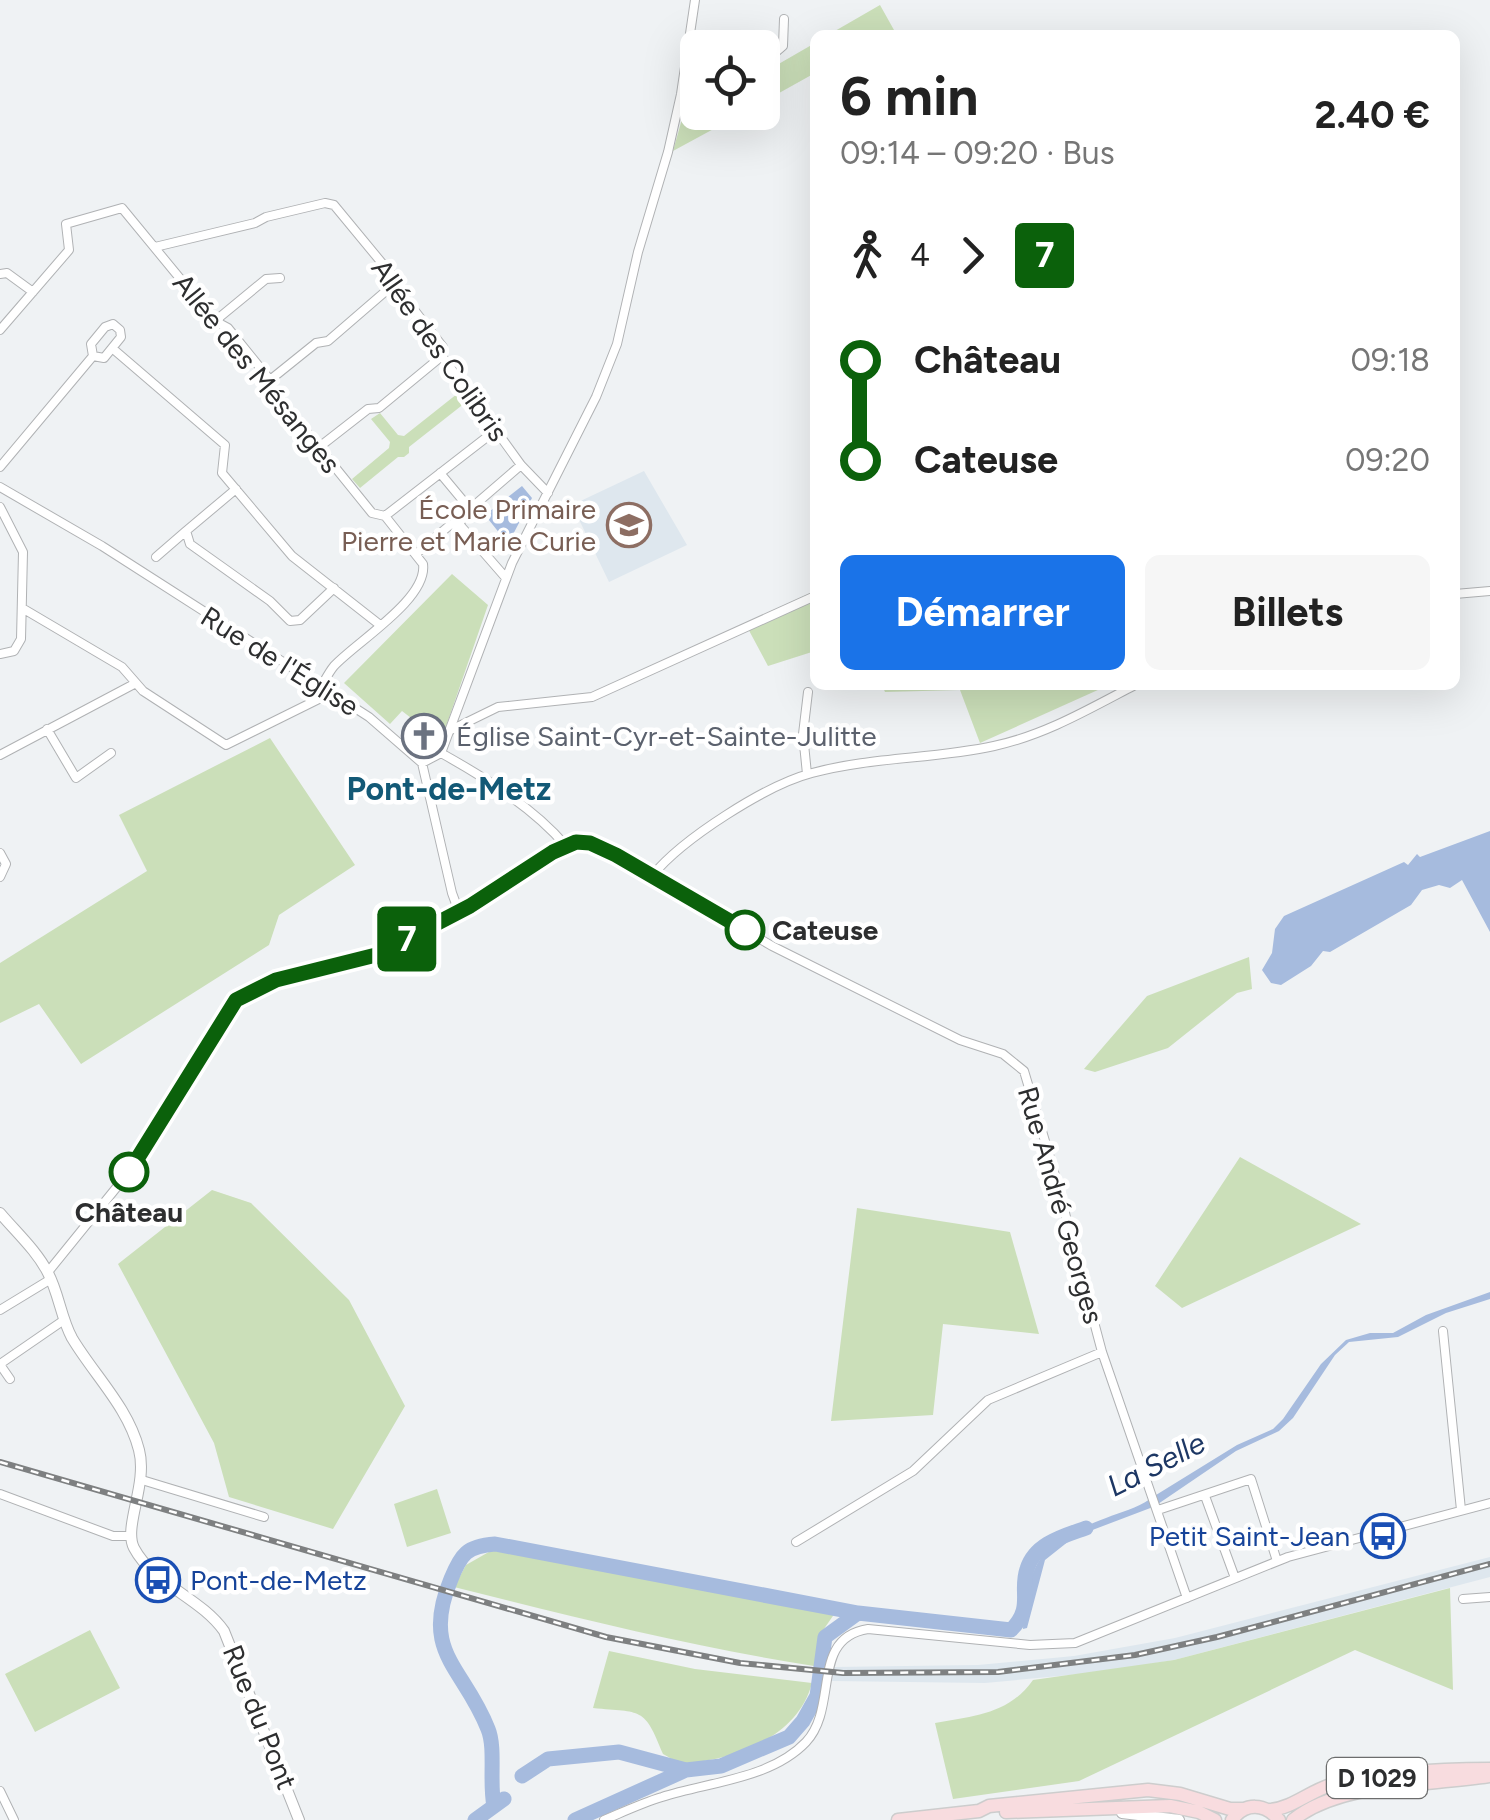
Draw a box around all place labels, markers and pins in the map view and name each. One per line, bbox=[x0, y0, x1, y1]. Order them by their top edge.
place label: École Primaire Pierre et Marie Curie bbox=[341, 492, 596, 558]
school or university icon: École Primaire Pierre et Marie Curie bbox=[606, 502, 652, 548]
church icon: Église Saint-Cyr-et-Sainte-Julitte bbox=[401, 713, 447, 759]
place label: Église Saint-Cyr-et-Sainte-Julitte bbox=[456, 719, 877, 753]
marker: Cateuse bbox=[726, 911, 764, 949]
place label: Cateuse bbox=[772, 913, 878, 947]
marker: Château bbox=[110, 1153, 148, 1191]
place label: Château bbox=[75, 1195, 183, 1229]
bus stop icon: Petit Saint-Jean bbox=[1360, 1513, 1406, 1559]
place label: Petit Saint-Jean bbox=[1149, 1519, 1350, 1553]
bus stop icon: Pont-de-Metz bbox=[135, 1557, 181, 1603]
place label: Pont-de-Metz bbox=[190, 1563, 367, 1597]

